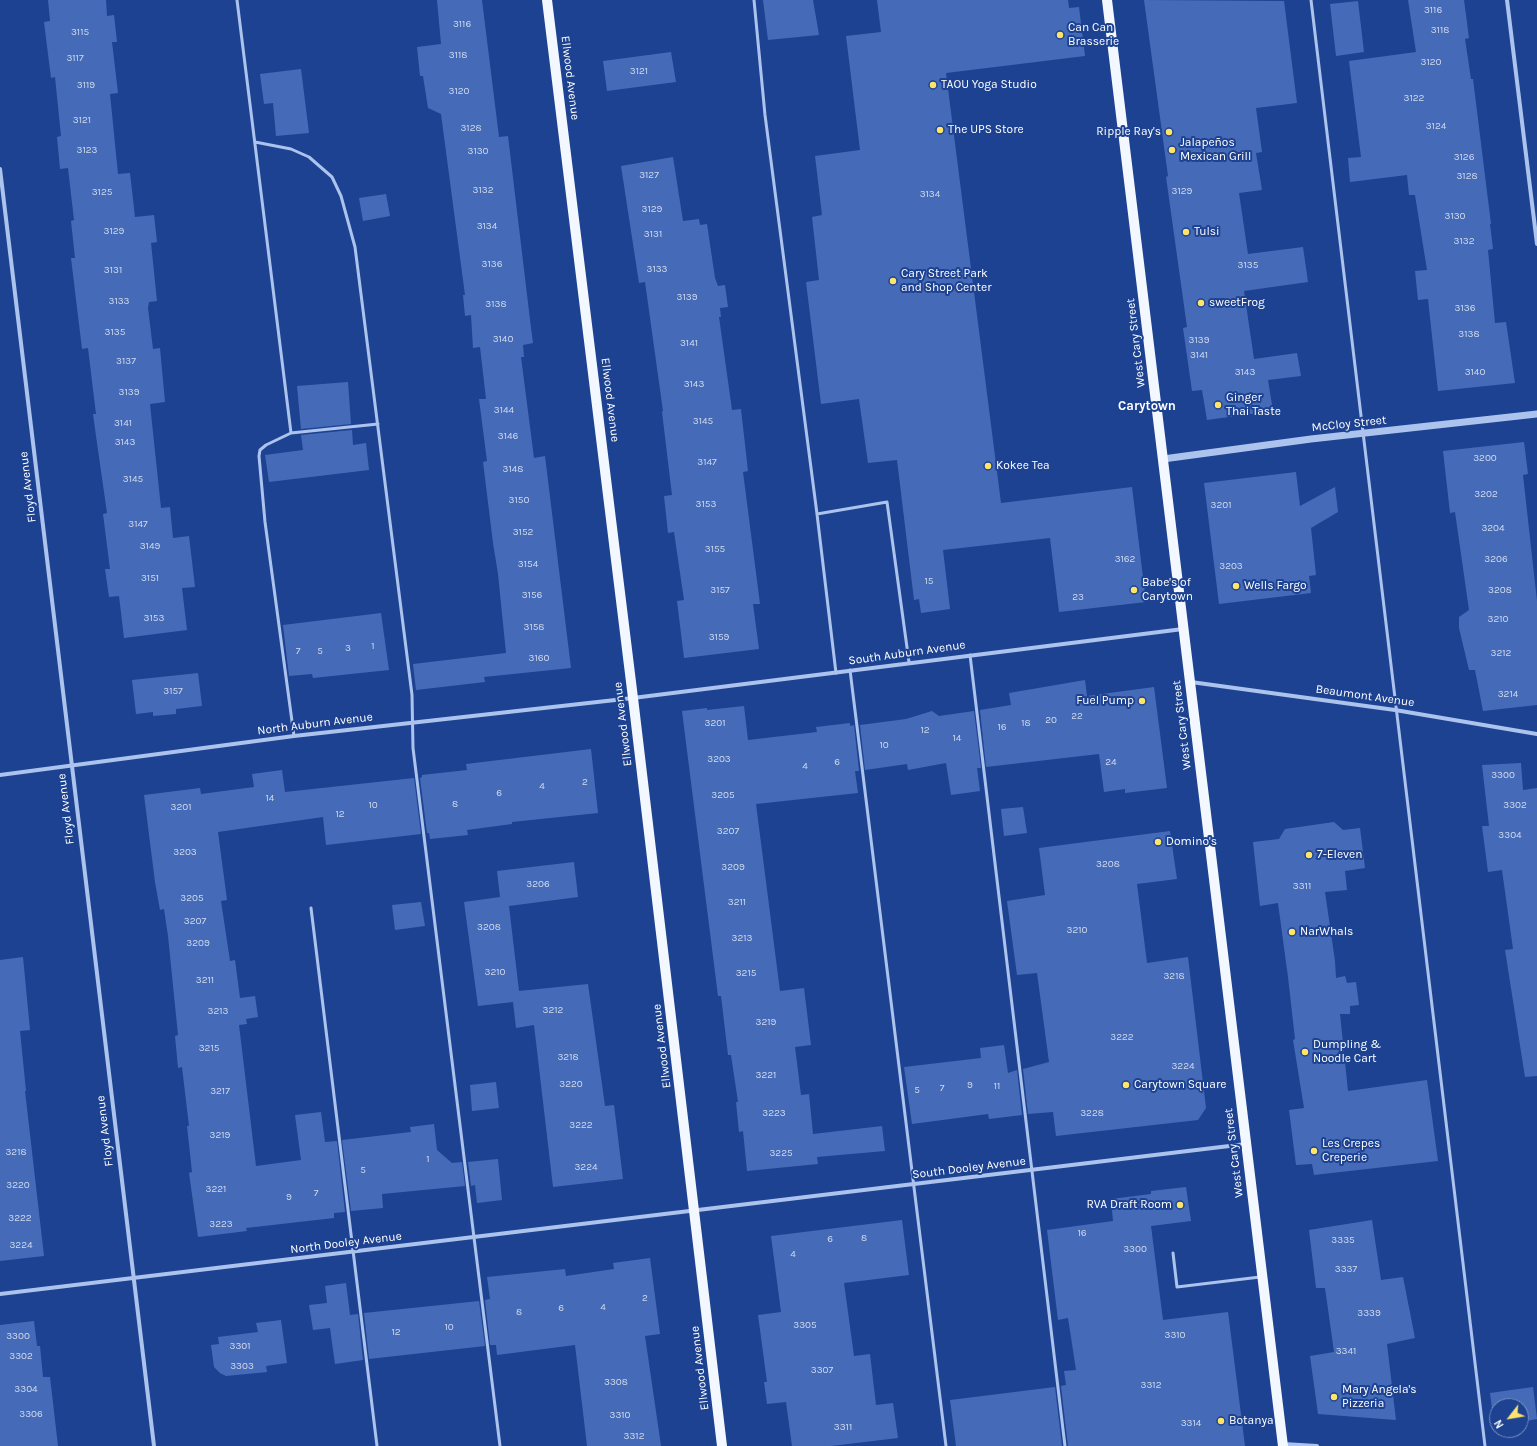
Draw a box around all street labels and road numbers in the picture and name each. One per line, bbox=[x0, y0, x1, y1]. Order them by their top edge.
street label: Ellwood Avenue bbox=[558, 35, 582, 121]
street label: West Cary Street bbox=[1123, 298, 1149, 388]
street label: Ellwood Avenue bbox=[598, 357, 622, 443]
street label: McCloy Street bbox=[1311, 413, 1387, 435]
street label: Floyd Avenue bbox=[17, 451, 39, 523]
street label: South Auburn Avenue bbox=[848, 638, 966, 668]
street label: West Cary Street bbox=[1169, 680, 1195, 770]
street label: Ellwood Avenue bbox=[611, 681, 635, 767]
street label: Beaumont Avenue bbox=[1315, 682, 1415, 710]
street label: North Auburn Avenue bbox=[256, 710, 374, 738]
street label: Floyd Avenue bbox=[55, 773, 77, 845]
street label: Ellwood Avenue bbox=[650, 1003, 674, 1089]
street label: Floyd Avenue bbox=[94, 1095, 116, 1167]
street label: West Cary Street bbox=[1221, 1108, 1247, 1198]
street label: South Dooley Avenue bbox=[911, 1154, 1027, 1182]
street label: North Dooley Avenue bbox=[289, 1229, 403, 1257]
street label: Ellwood Avenue bbox=[688, 1325, 712, 1411]

